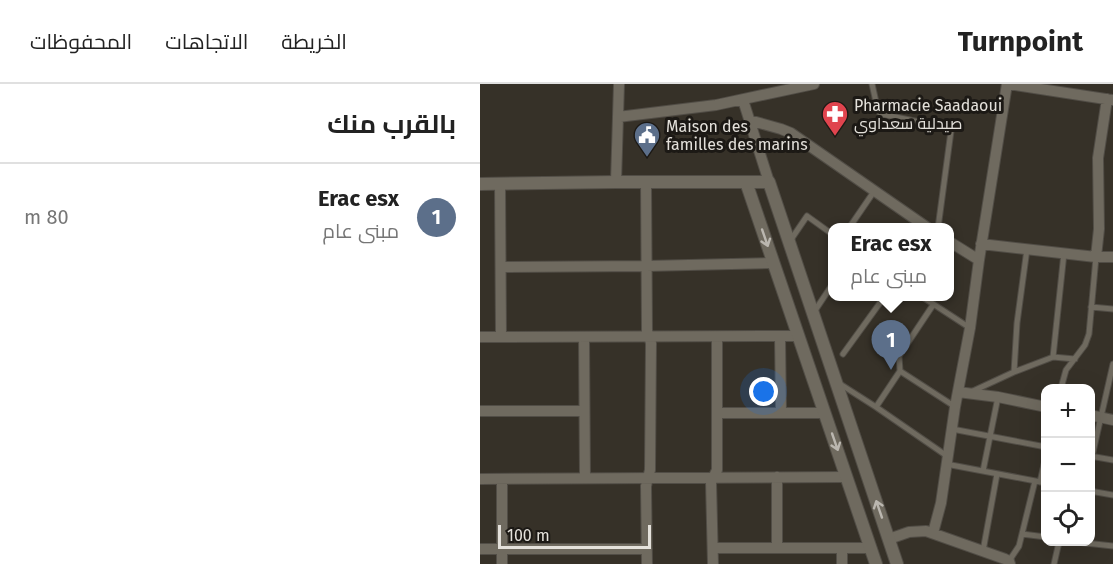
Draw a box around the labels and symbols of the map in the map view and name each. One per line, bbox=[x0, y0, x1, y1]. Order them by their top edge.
place label: Pharmacie Saadaoui صيدلية سعداوي bbox=[854, 96, 1002, 137]
pharmacy icon: Pharmacie Saadaoui صيدلية سعداوي bbox=[820, 99, 850, 137]
place label: Maison des familles des marins bbox=[666, 117, 808, 154]
public building icon: Maison des familles des marins bbox=[632, 120, 662, 158]
one-way arrow bbox=[760, 228, 771, 246]
pin: 1 bbox=[872, 320, 910, 370]
your location bbox=[749, 377, 778, 406]
one-way arrow bbox=[830, 432, 841, 451]
one-way arrow bbox=[872, 500, 883, 519]
scale bar bbox=[498, 522, 651, 550]

